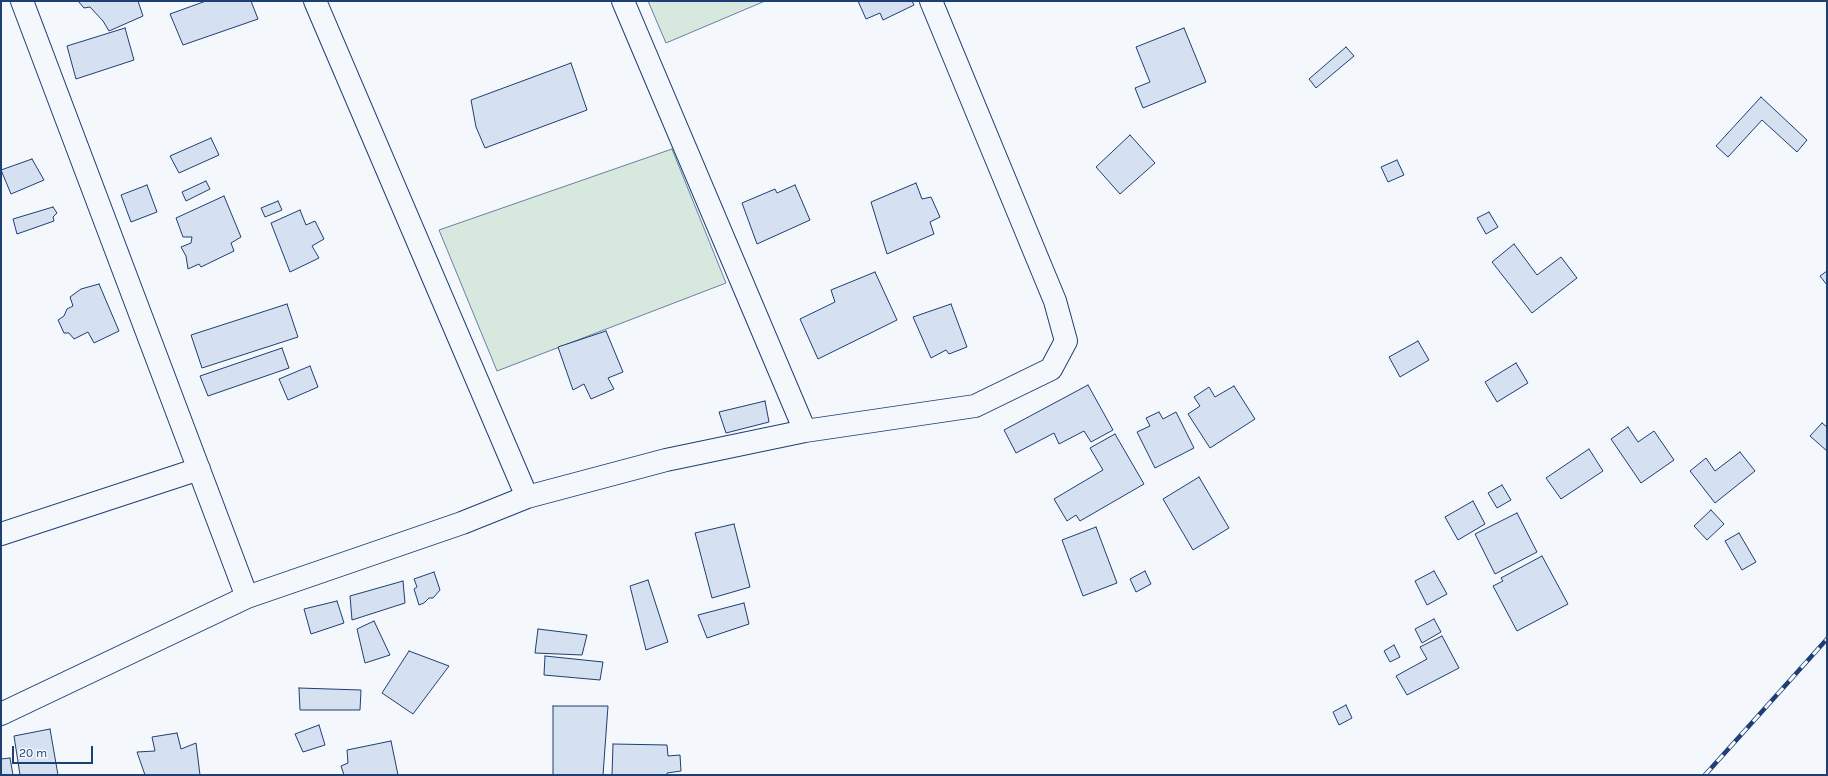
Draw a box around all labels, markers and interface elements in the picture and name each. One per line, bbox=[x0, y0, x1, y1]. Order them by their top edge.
scale bar bbox=[14, 738, 95, 764]
text: 20 m bbox=[19, 746, 47, 760]

